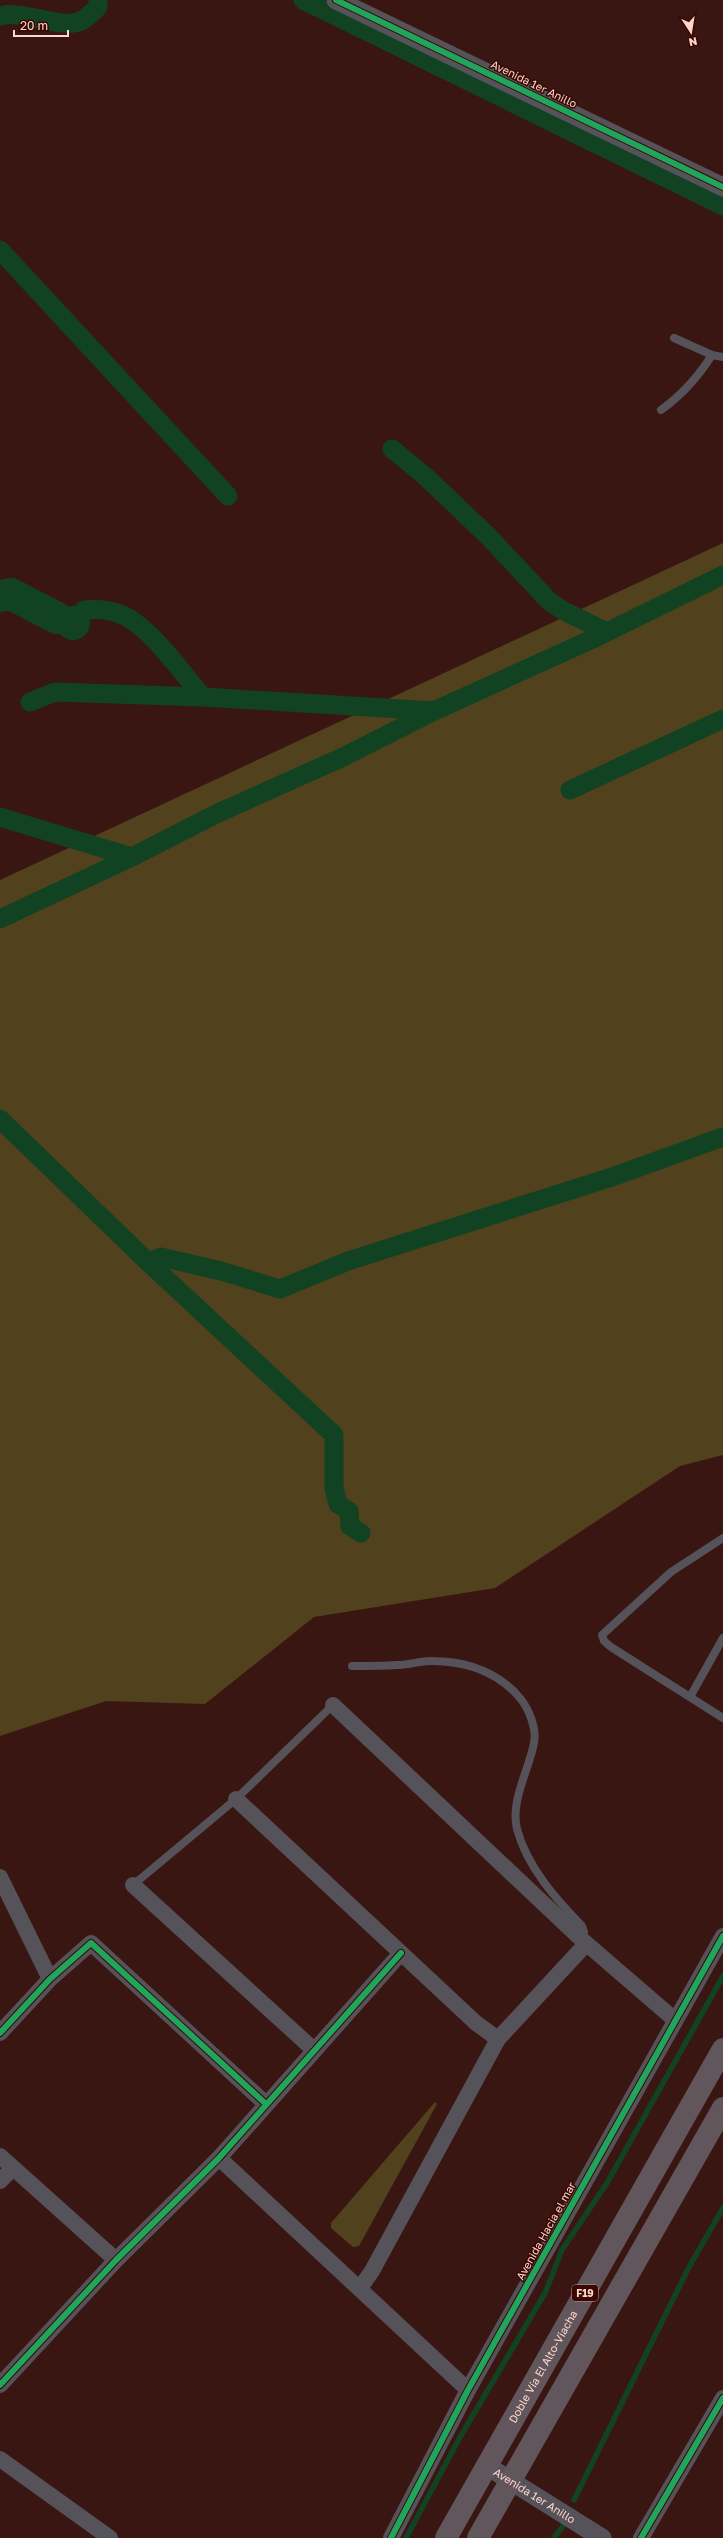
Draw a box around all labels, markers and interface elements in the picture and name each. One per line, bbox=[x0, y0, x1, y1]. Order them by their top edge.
scale bar bbox=[14, 12, 68, 38]
north arrow bbox=[671, 12, 711, 52]
text: 20 m bbox=[20, 18, 48, 33]
text: N bbox=[688, 35, 699, 49]
street label: Avenida 1er Anillo bbox=[489, 57, 580, 110]
street label: Avenida Hacia el mar bbox=[513, 2179, 578, 2282]
road number: F19 bbox=[572, 2285, 598, 2301]
street label: Doble Vía El Alto-Viacha bbox=[506, 2308, 580, 2425]
street label: Avenida 1er Anillo bbox=[491, 2465, 578, 2526]

